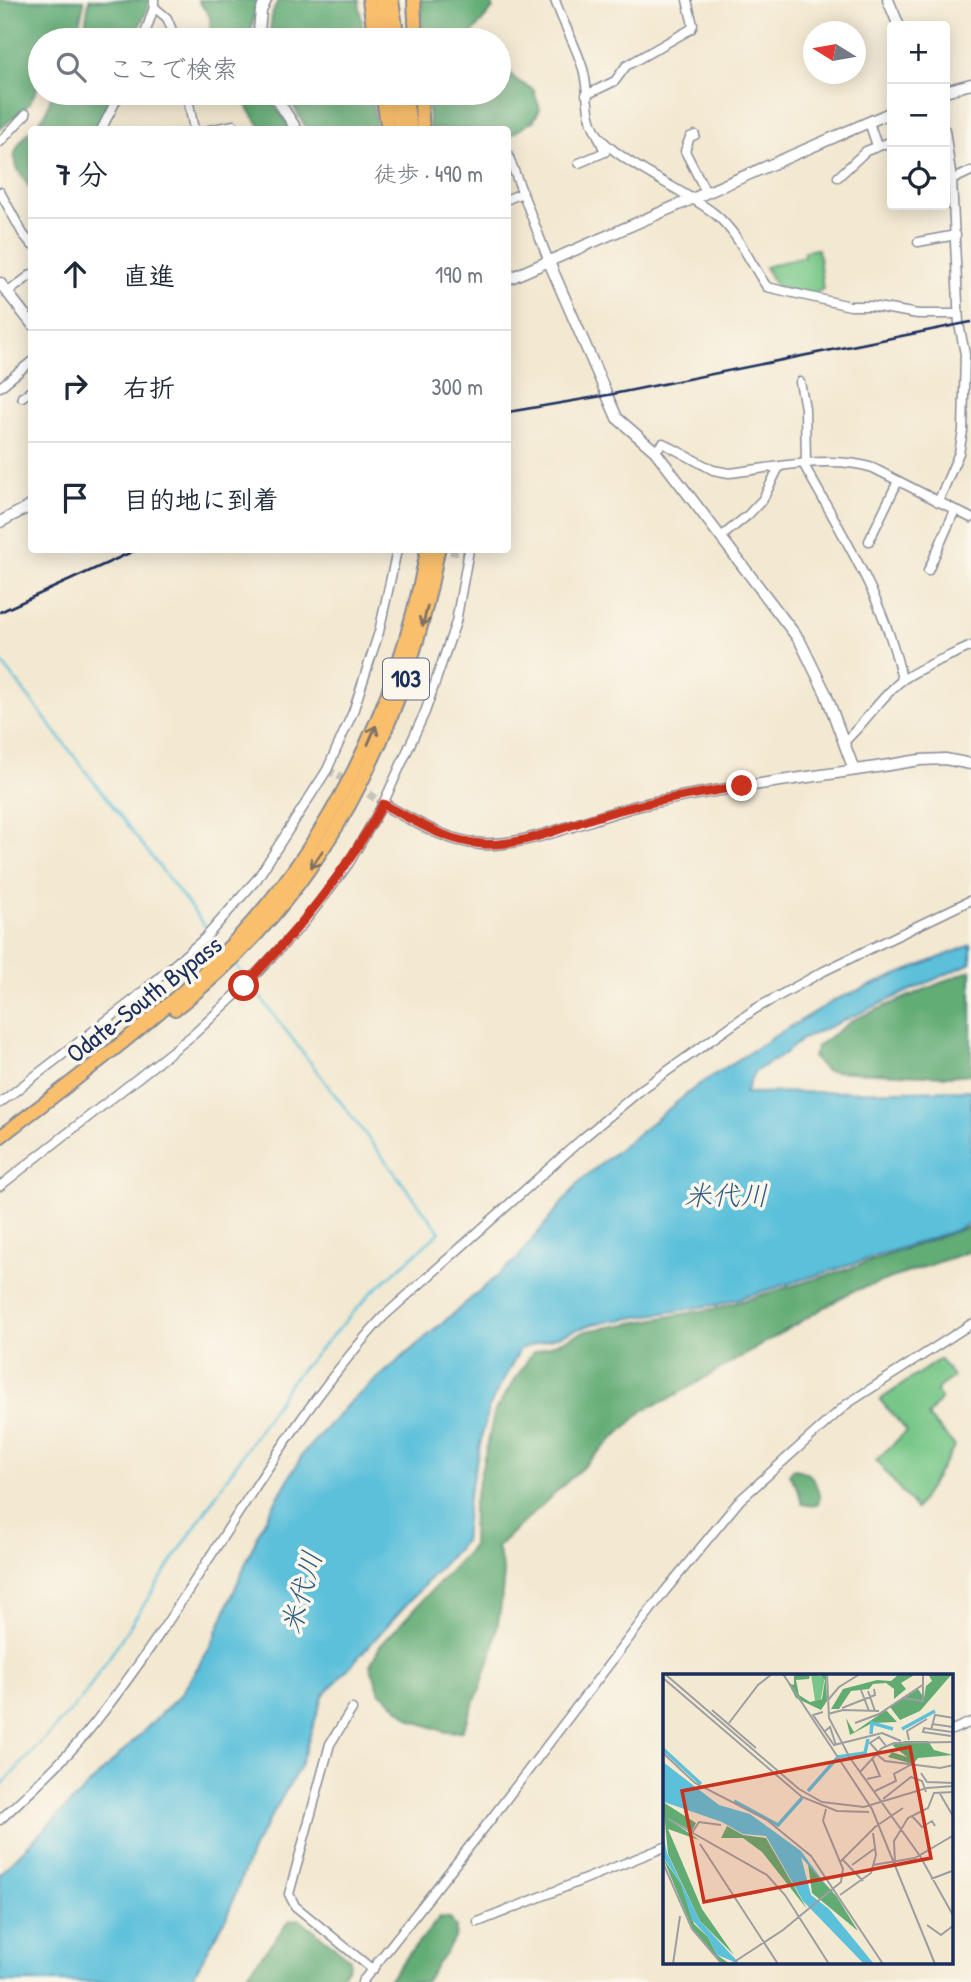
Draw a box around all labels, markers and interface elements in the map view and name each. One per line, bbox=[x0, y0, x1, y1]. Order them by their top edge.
north arrow bbox=[803, 21, 866, 84]
map controls bbox=[887, 21, 950, 210]
button: + bbox=[887, 21, 950, 84]
search box bbox=[28, 28, 511, 105]
icon: search bbox=[52, 48, 90, 86]
text: ここで検索 bbox=[108, 51, 238, 86]
button: − bbox=[887, 84, 950, 147]
button: locate bbox=[887, 147, 950, 210]
text: 7 分 bbox=[56, 154, 108, 194]
text: 徒歩 · 490 m bbox=[374, 158, 483, 189]
icon: ahead bbox=[56, 255, 94, 293]
text: 直進 bbox=[123, 258, 175, 293]
text: 190 m bbox=[435, 259, 483, 290]
icon: right bbox=[56, 367, 94, 405]
text: 右折 bbox=[123, 370, 175, 405]
text: 300 m bbox=[431, 371, 483, 402]
icon: arrive bbox=[56, 479, 94, 517]
text: 目的地に到着 bbox=[123, 482, 279, 517]
one-way arrow bbox=[417, 604, 431, 627]
road number: 103 bbox=[383, 658, 429, 700]
one-way arrow bbox=[366, 724, 379, 746]
route end bbox=[726, 770, 757, 801]
one-way arrow bbox=[309, 849, 324, 868]
street label: Odate-South Bypass bbox=[59, 927, 229, 1071]
route start bbox=[228, 970, 259, 1001]
water label: 米代川 bbox=[684, 1176, 768, 1214]
water label: 米代川 bbox=[271, 1546, 331, 1638]
inset map bbox=[663, 1674, 954, 1965]

